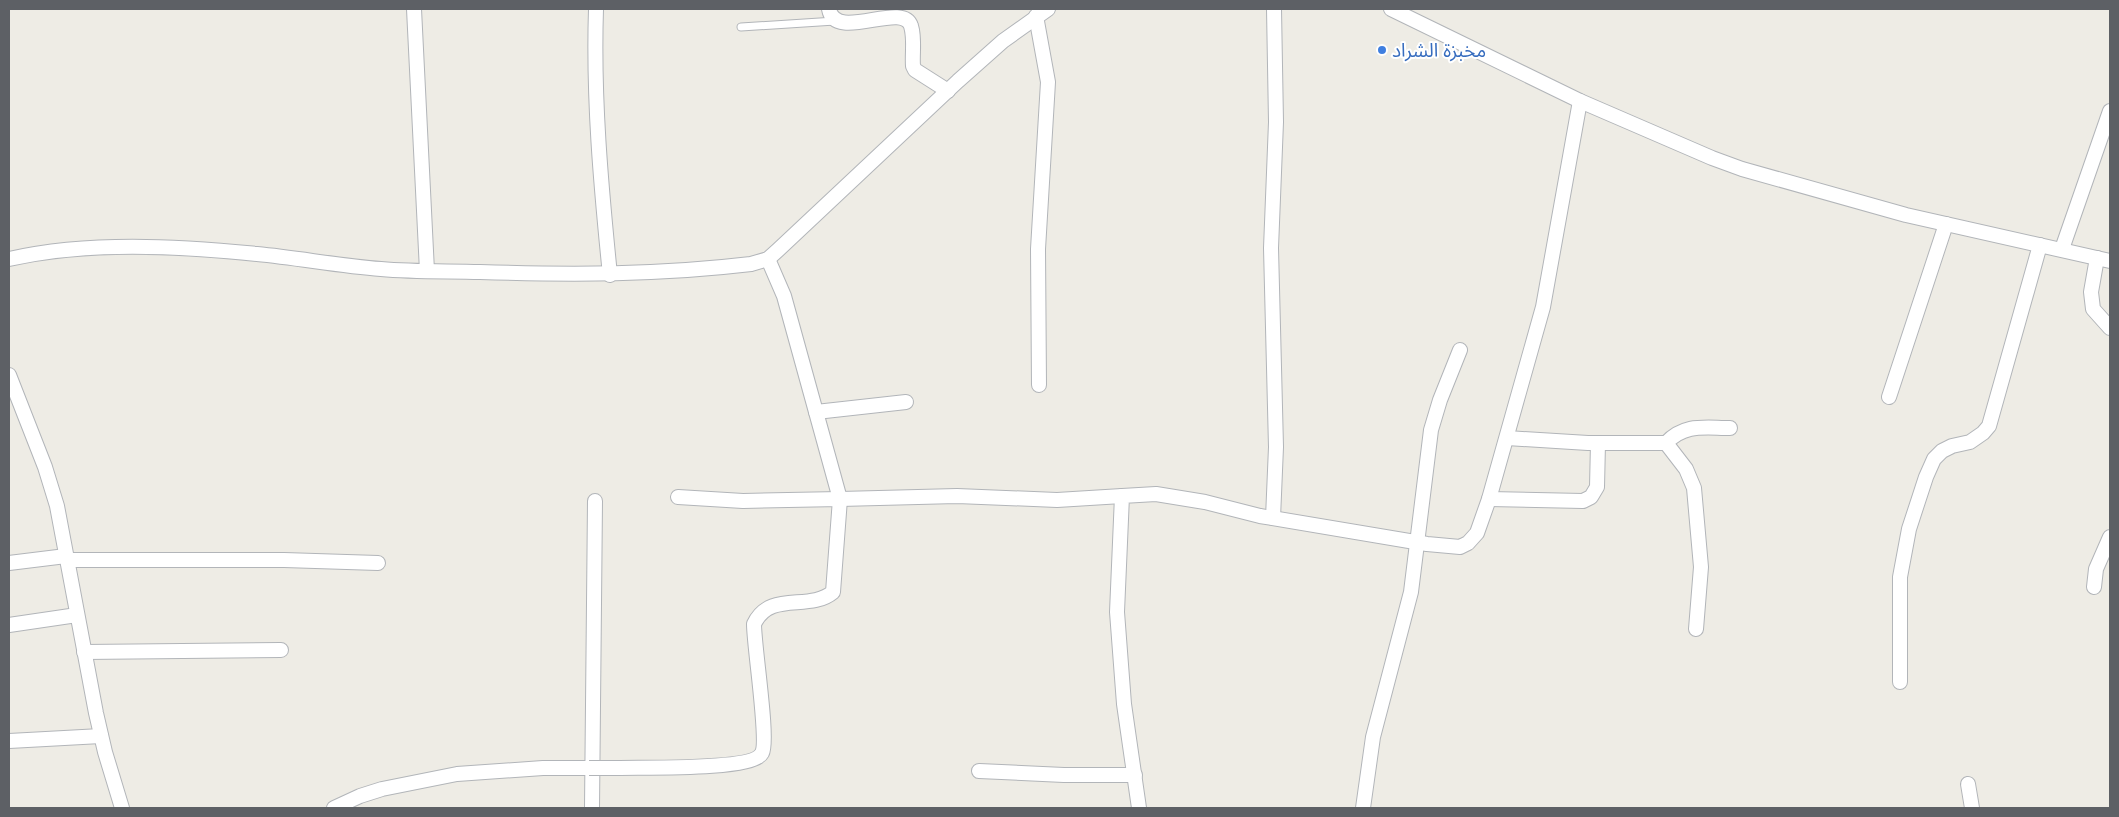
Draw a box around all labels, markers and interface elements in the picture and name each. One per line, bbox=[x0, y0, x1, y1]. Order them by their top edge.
place label: مخبزة الشراد bbox=[1392, 38, 1486, 62]
marker: مخبزة الشراد bbox=[1376, 44, 1388, 56]

